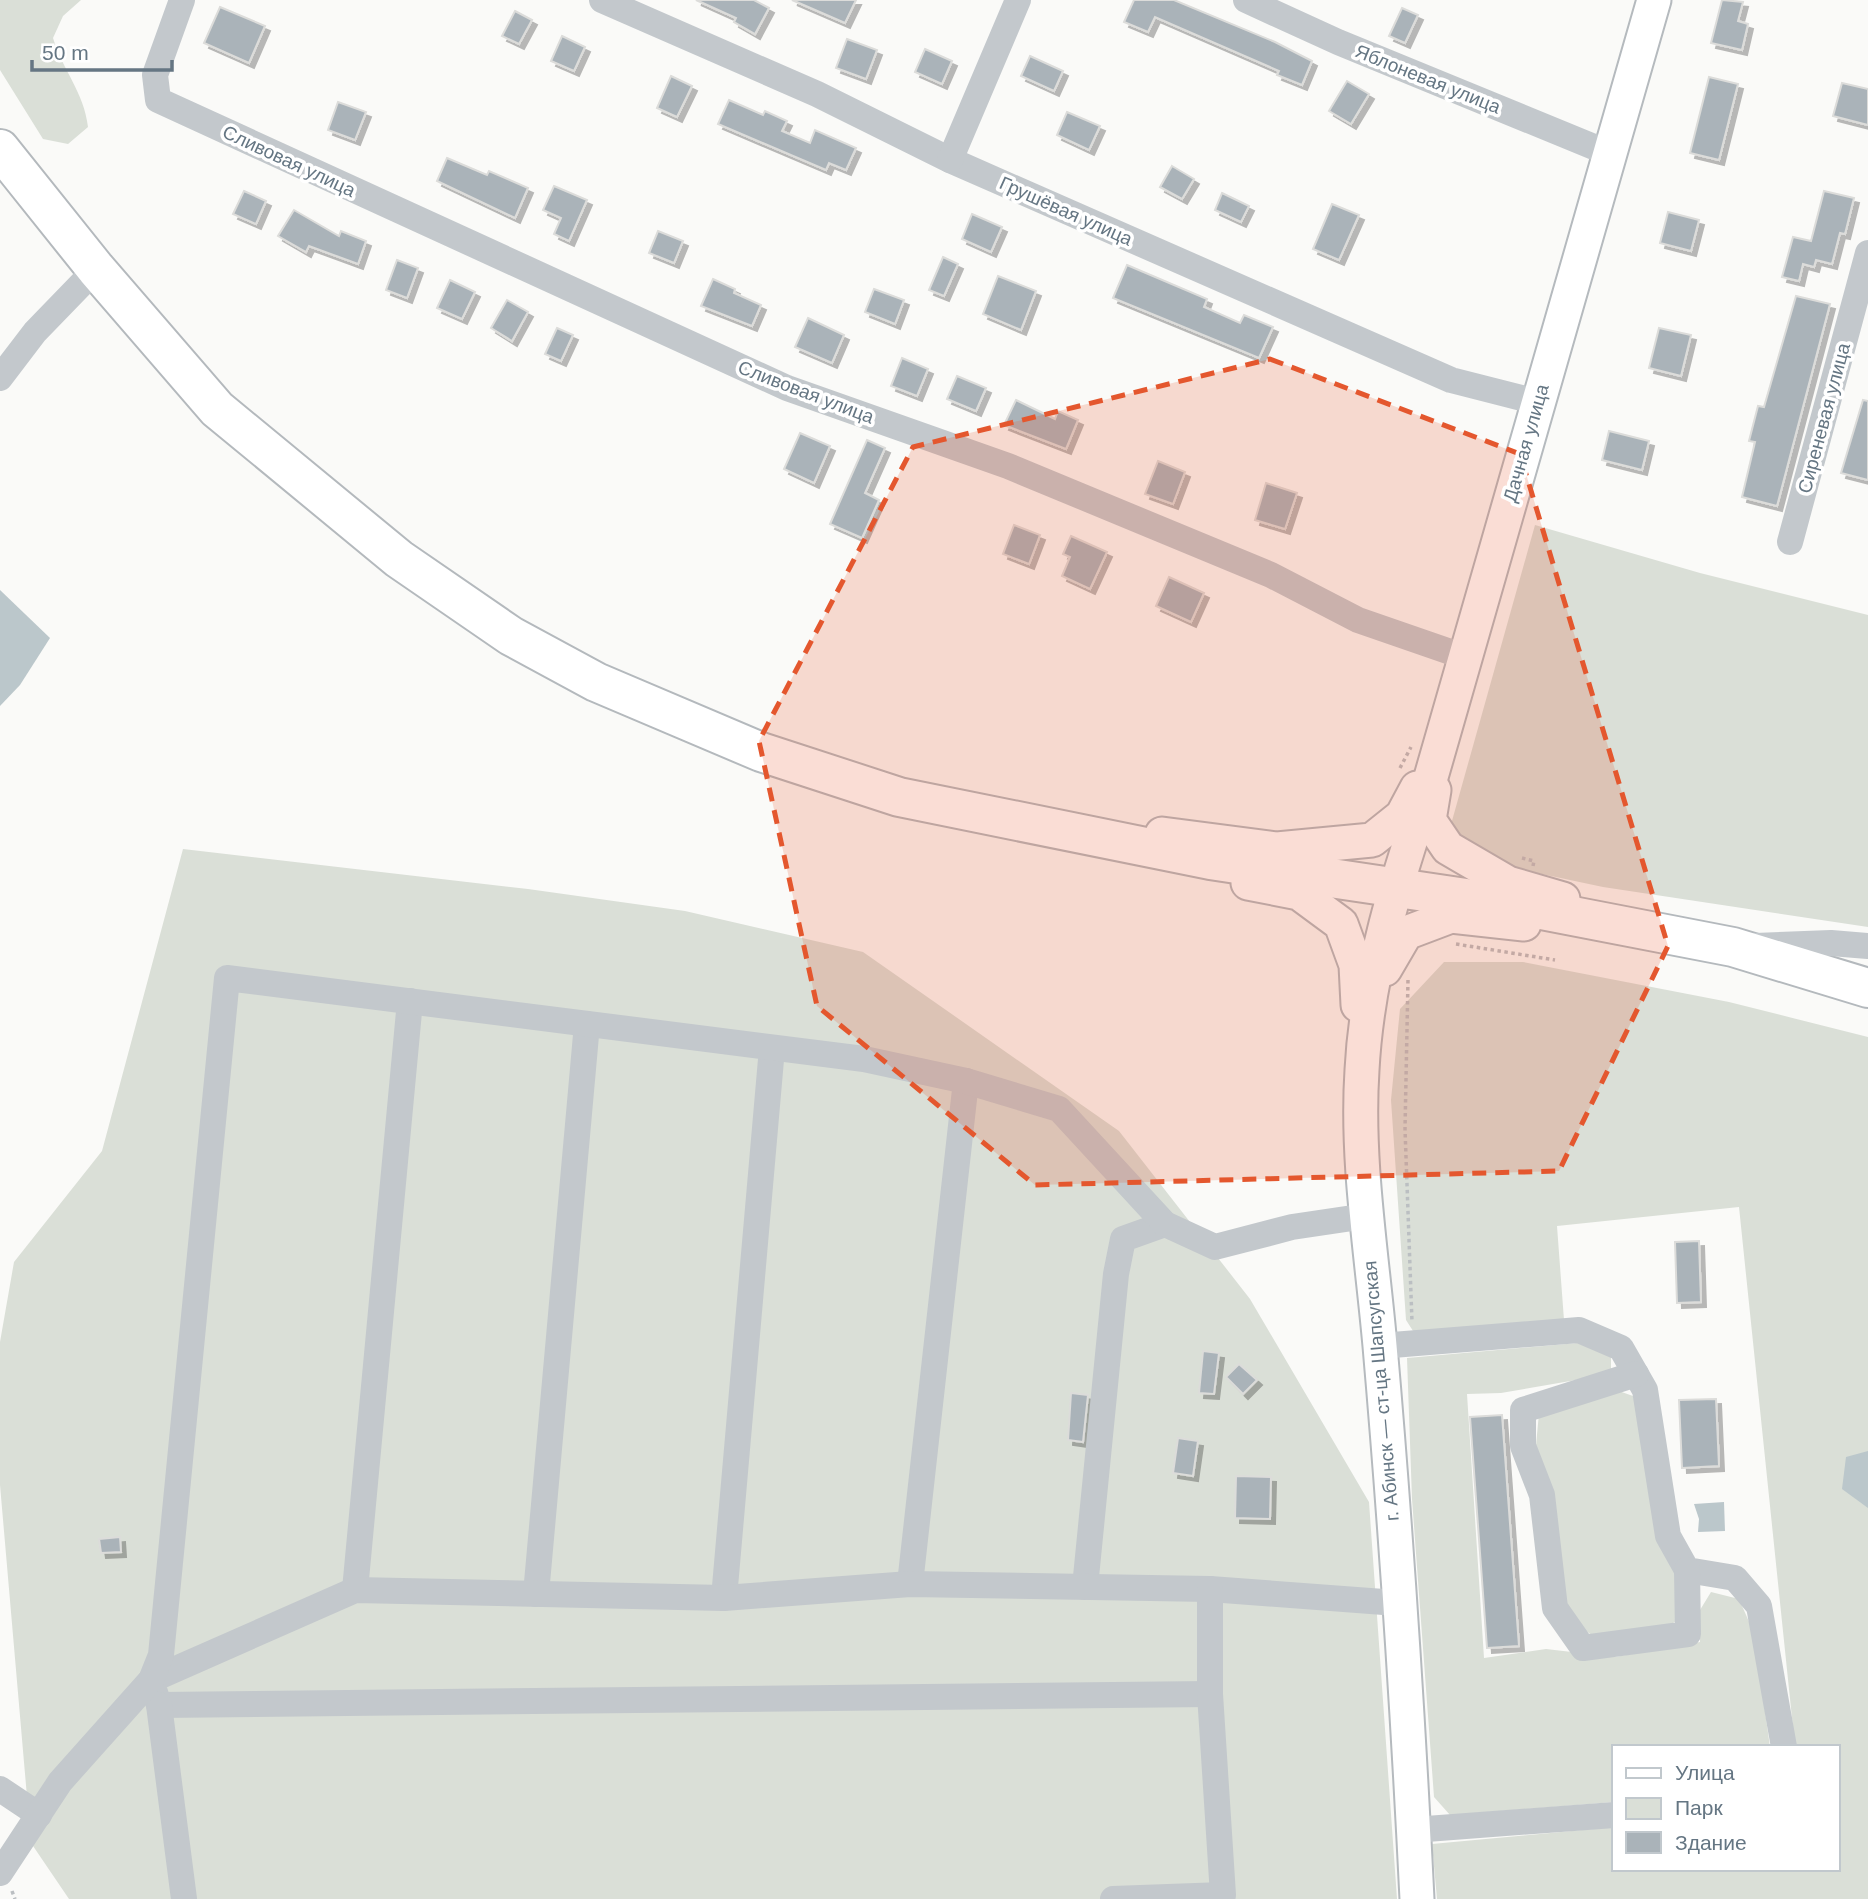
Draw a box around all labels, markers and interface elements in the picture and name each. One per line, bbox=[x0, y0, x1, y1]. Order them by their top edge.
scale bar bbox=[32, 28, 172, 72]
street label: Яблоневая улица bbox=[1352, 40, 1504, 118]
text: 50 m bbox=[42, 41, 89, 64]
street label: Сливовая улица bbox=[219, 121, 359, 201]
street label: Грушёвая улица bbox=[996, 172, 1136, 250]
street label: Сиреневая улица bbox=[1794, 340, 1854, 495]
street label: Сливовая улица bbox=[735, 356, 877, 428]
street label: Дачная улица bbox=[1499, 381, 1553, 504]
street label: г. Абинск — ст-ца Шапсугская bbox=[1359, 1260, 1403, 1522]
legend bbox=[1612, 1745, 1840, 1871]
text: Улица bbox=[1675, 1761, 1735, 1784]
text: Парк bbox=[1675, 1796, 1723, 1819]
text: Здание bbox=[1675, 1831, 1747, 1854]

